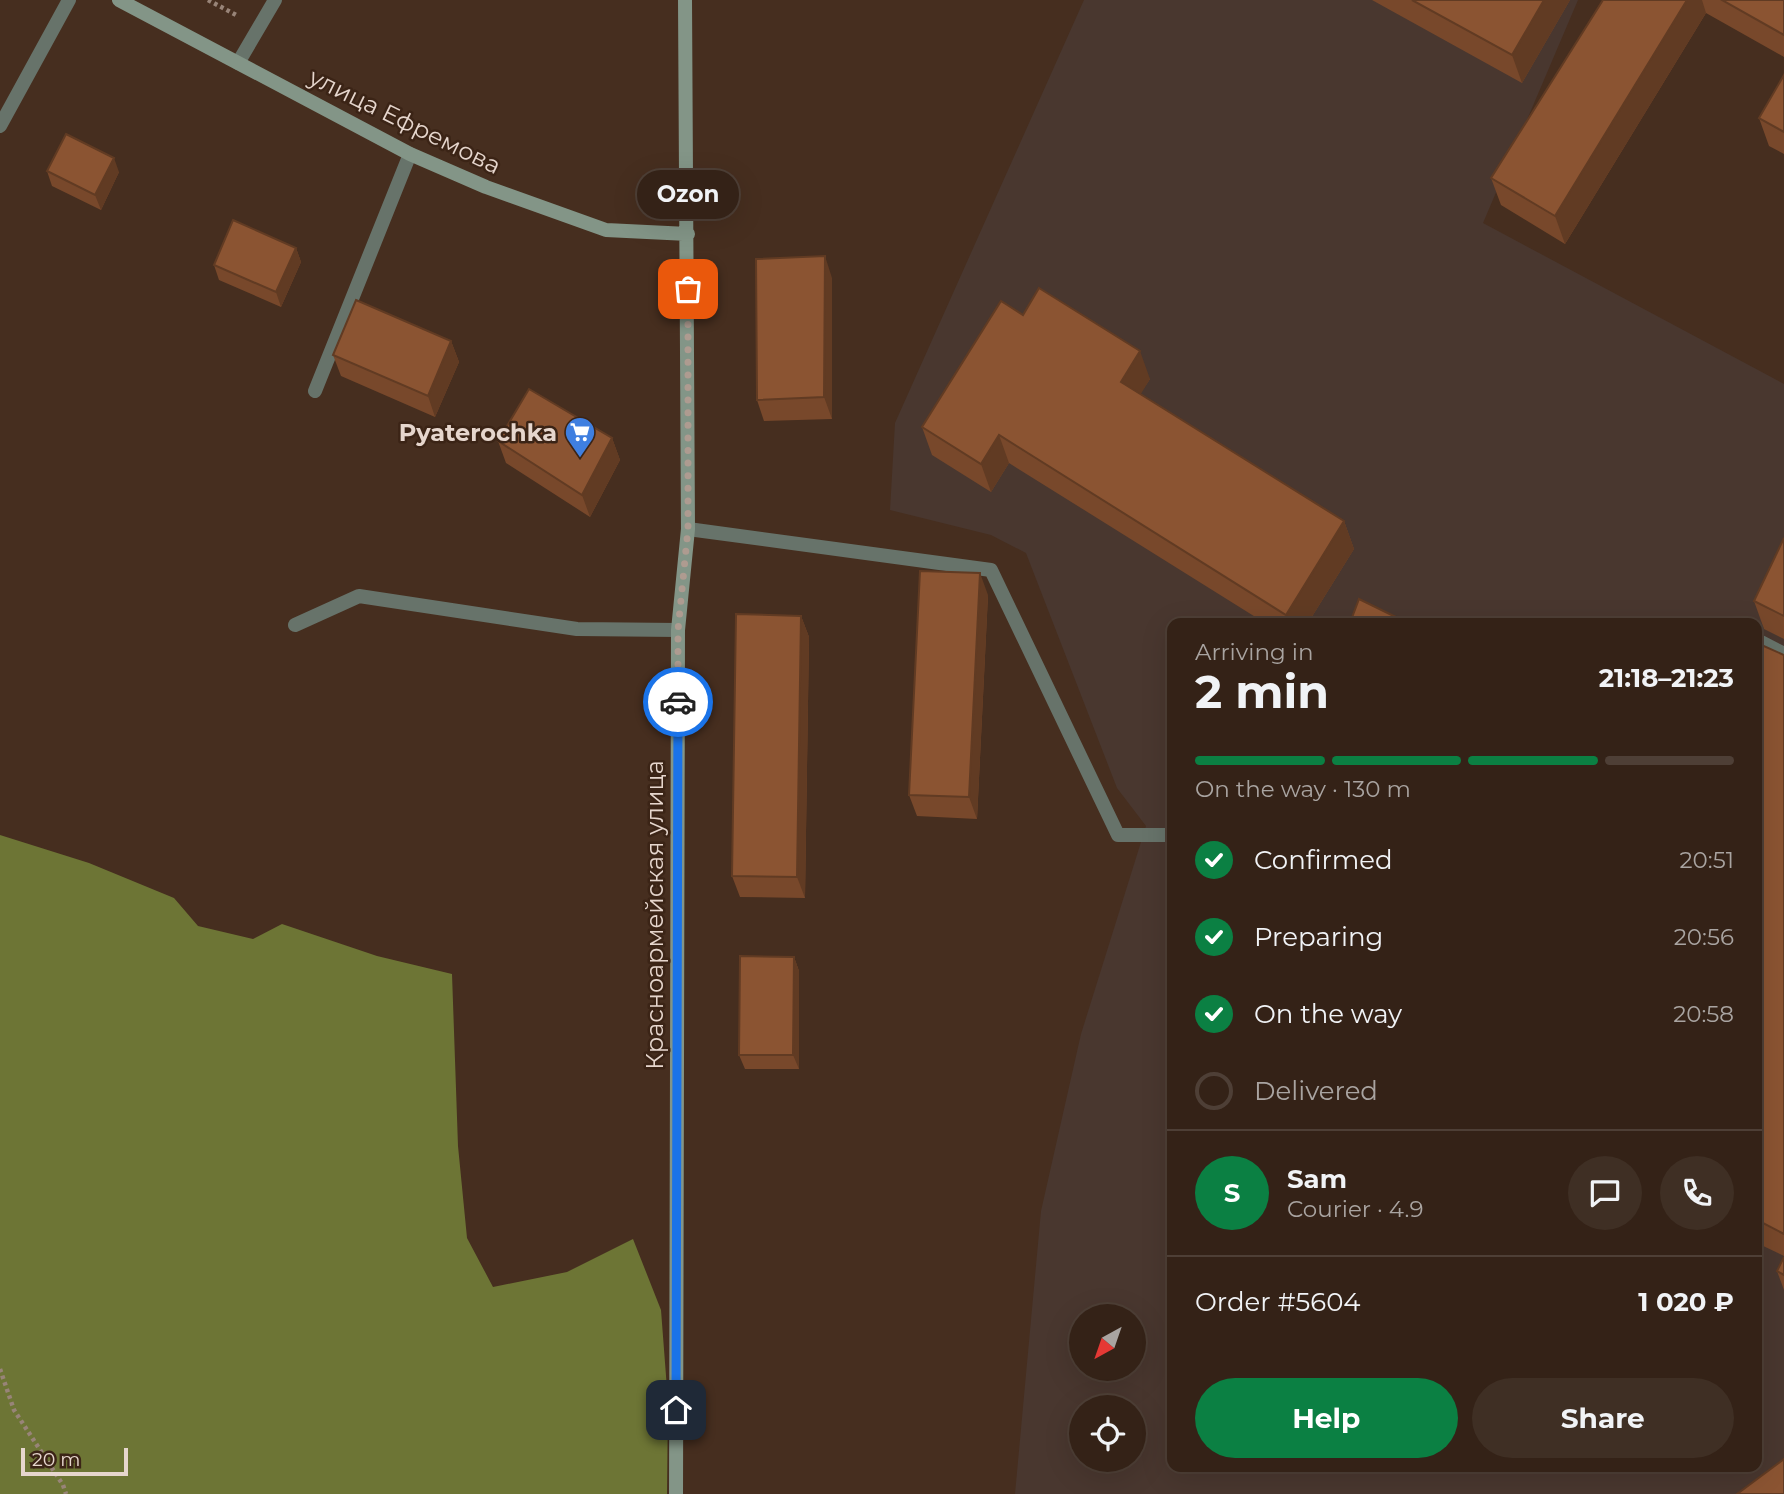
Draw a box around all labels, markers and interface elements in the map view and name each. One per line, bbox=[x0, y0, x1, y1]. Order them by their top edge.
street label: улица Ефремова bbox=[303, 62, 506, 180]
callout: Ozon bbox=[637, 170, 739, 219]
text: Ozon bbox=[657, 180, 719, 208]
pin bbox=[658, 259, 718, 319]
icon: bag bbox=[669, 270, 707, 308]
supermarket icon: Pyaterochka bbox=[563, 415, 597, 459]
place label: Pyaterochka bbox=[399, 418, 557, 447]
text: Arriving in bbox=[1195, 638, 1314, 666]
text: 21:18–21:23 bbox=[1599, 662, 1734, 694]
text: 2 min bbox=[1195, 663, 1329, 720]
courier bbox=[643, 667, 713, 737]
icon: car bbox=[659, 683, 697, 721]
street label: Красноармейская улица bbox=[640, 760, 669, 1070]
text: On the way · 130 m bbox=[1195, 775, 1411, 803]
icon: check bbox=[1195, 841, 1233, 879]
text: Confirmed bbox=[1254, 844, 1393, 876]
text: 20:51 bbox=[1680, 846, 1734, 874]
icon: check bbox=[1195, 918, 1233, 956]
text: Preparing bbox=[1254, 921, 1383, 953]
text: 20:56 bbox=[1674, 923, 1734, 951]
icon: check bbox=[1195, 995, 1233, 1033]
text: On the way bbox=[1254, 998, 1402, 1030]
text: 20:58 bbox=[1673, 1000, 1734, 1028]
text: Delivered bbox=[1254, 1075, 1378, 1107]
button: chat bbox=[1568, 1156, 1642, 1230]
button: phone bbox=[1660, 1156, 1734, 1230]
text: Sam bbox=[1287, 1163, 1347, 1195]
text: S bbox=[1224, 1177, 1240, 1209]
text: Courier · 4.9 bbox=[1287, 1195, 1423, 1223]
text: Order #5604 bbox=[1195, 1286, 1361, 1318]
text: 1 020 ₽ bbox=[1638, 1286, 1734, 1318]
north arrow bbox=[1069, 1304, 1146, 1381]
map controls bbox=[1069, 1304, 1146, 1472]
button: Help bbox=[1195, 1378, 1458, 1458]
button: Share bbox=[1472, 1378, 1734, 1458]
pin bbox=[646, 1380, 706, 1440]
icon: home bbox=[657, 1391, 695, 1429]
button: locate bbox=[1069, 1395, 1146, 1472]
scale bar bbox=[21, 1445, 128, 1477]
text: 20 m bbox=[32, 1448, 80, 1471]

